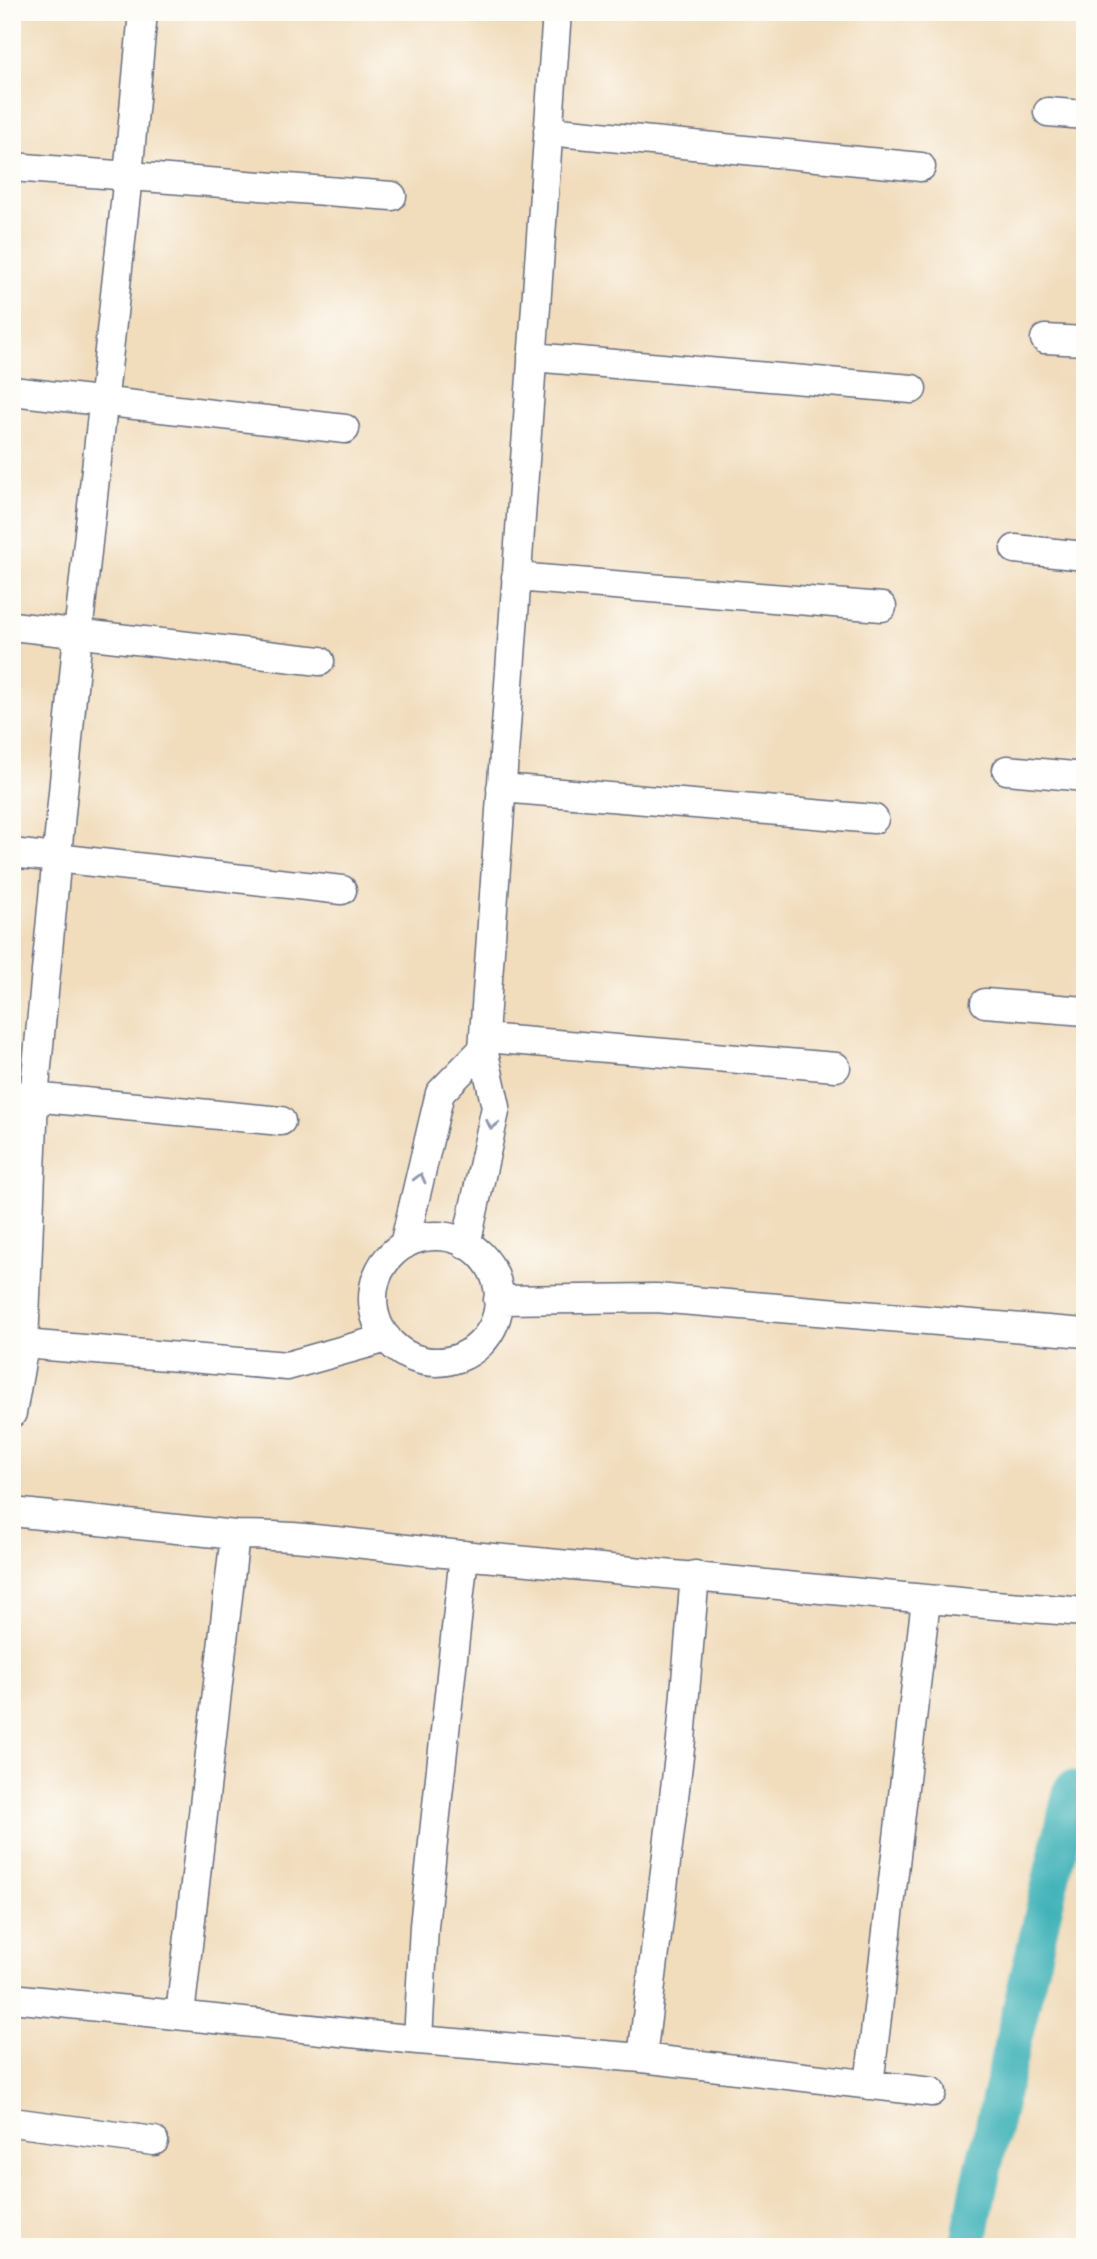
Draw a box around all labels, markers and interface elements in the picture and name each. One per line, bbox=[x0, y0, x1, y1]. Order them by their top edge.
one-way arrow bbox=[486, 1119, 500, 1131]
one-way arrow bbox=[412, 1172, 426, 1184]

